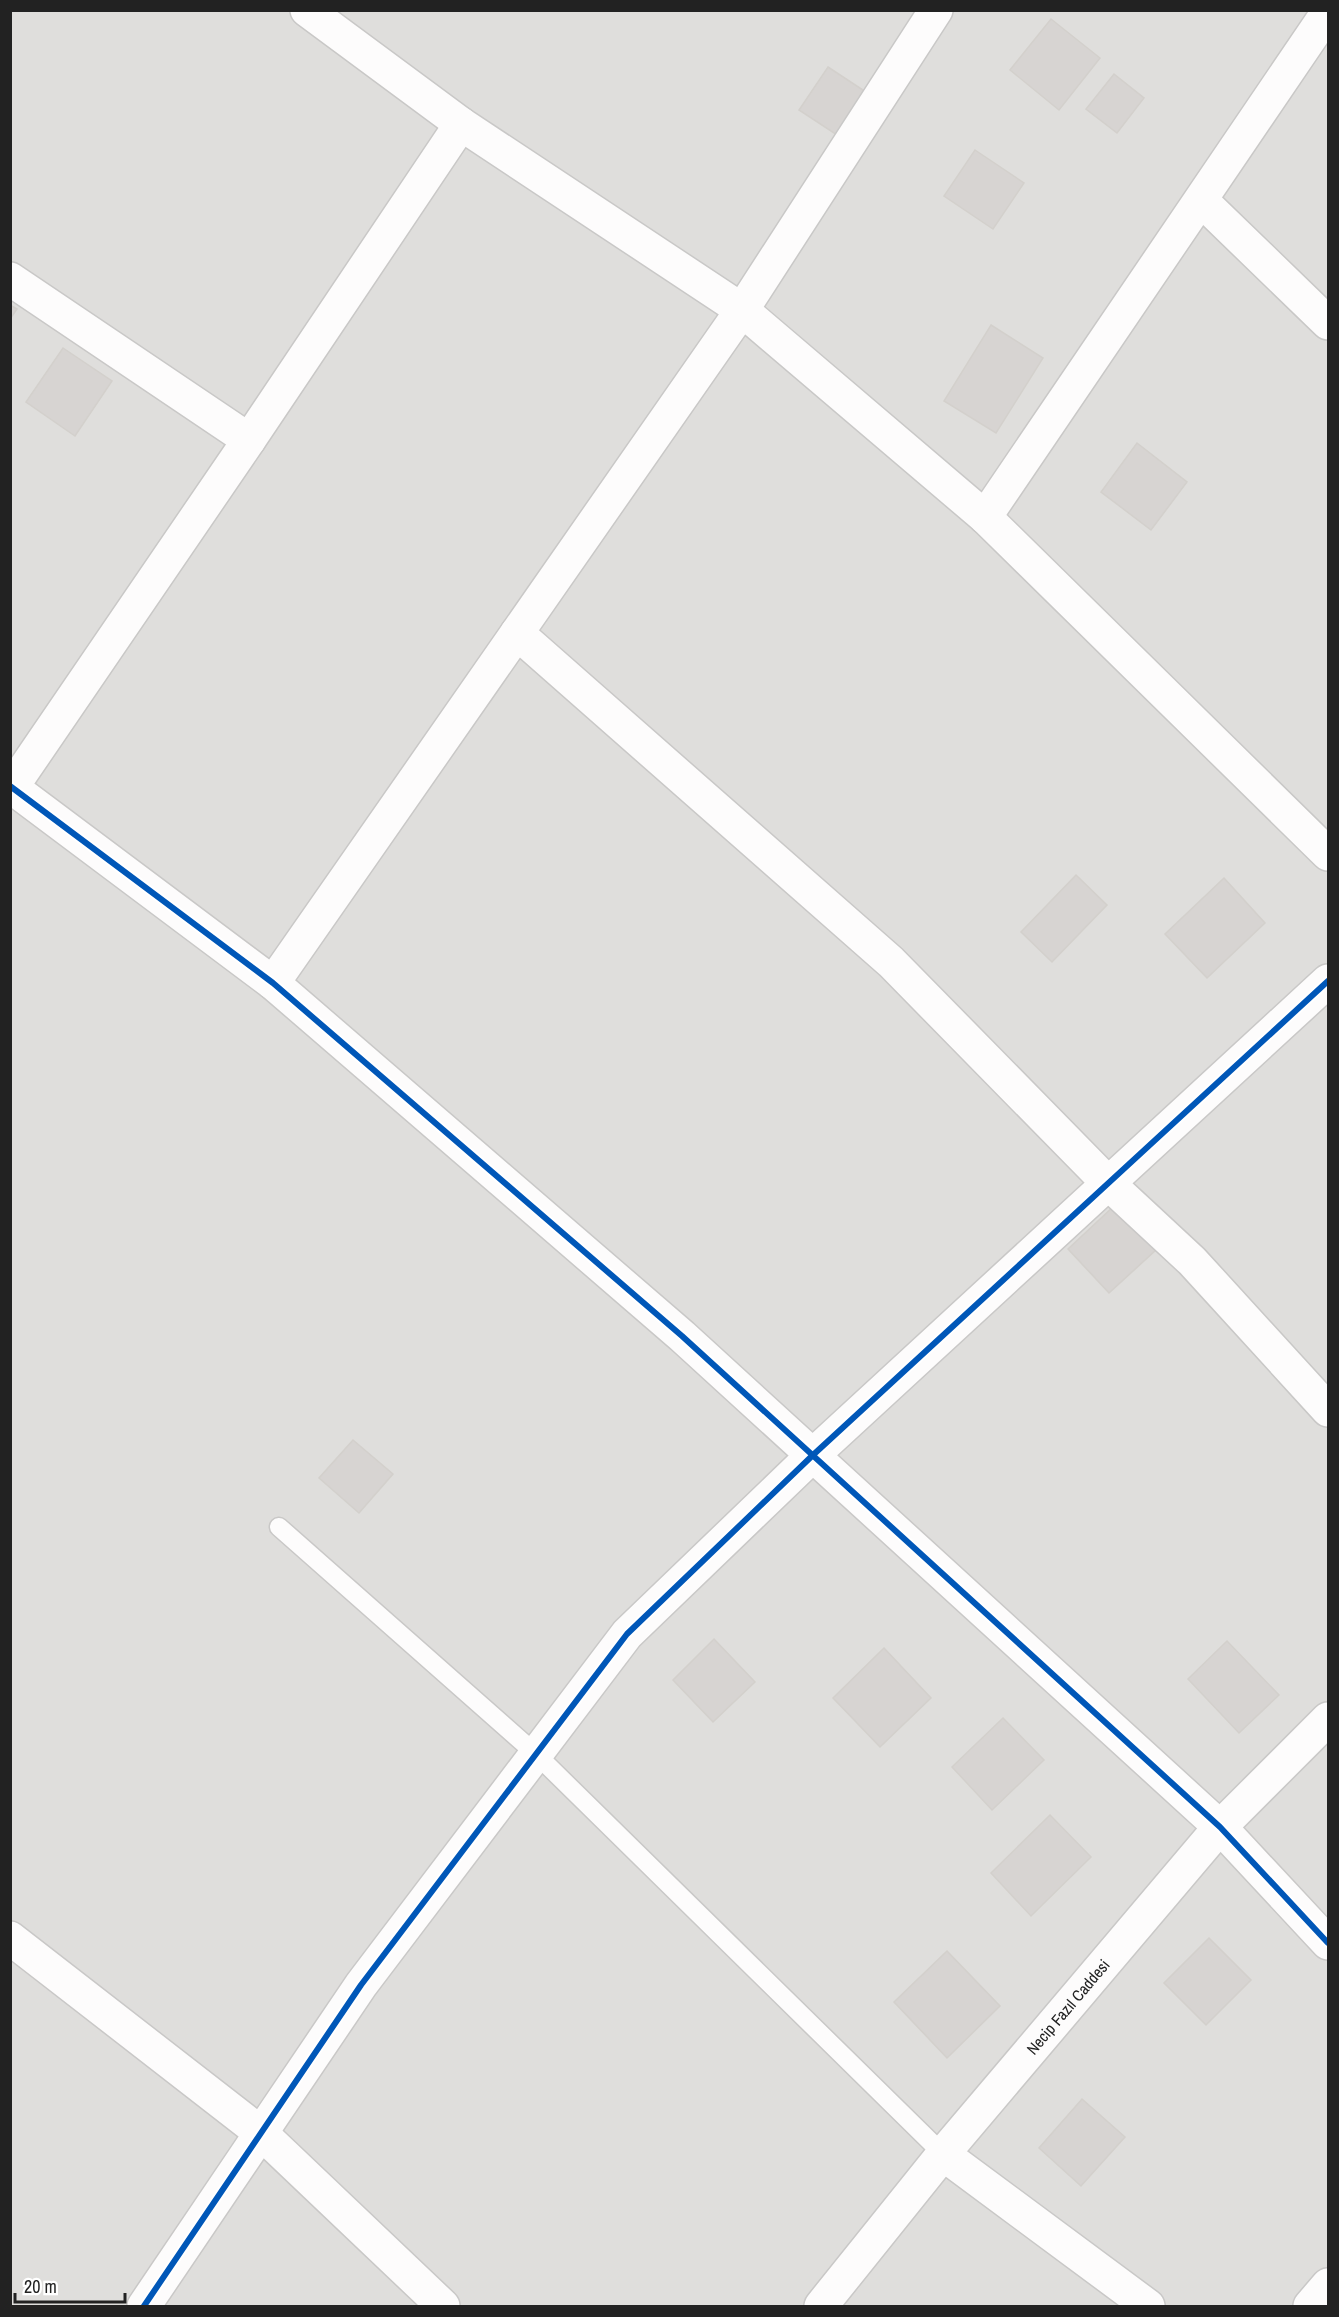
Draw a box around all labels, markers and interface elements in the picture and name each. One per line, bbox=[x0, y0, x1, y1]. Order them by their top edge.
street label: Necip Fazıl Caddesi bbox=[1021, 1954, 1114, 2059]
scale bar bbox=[15, 2266, 124, 2304]
text: 20 m bbox=[24, 2274, 57, 2299]

